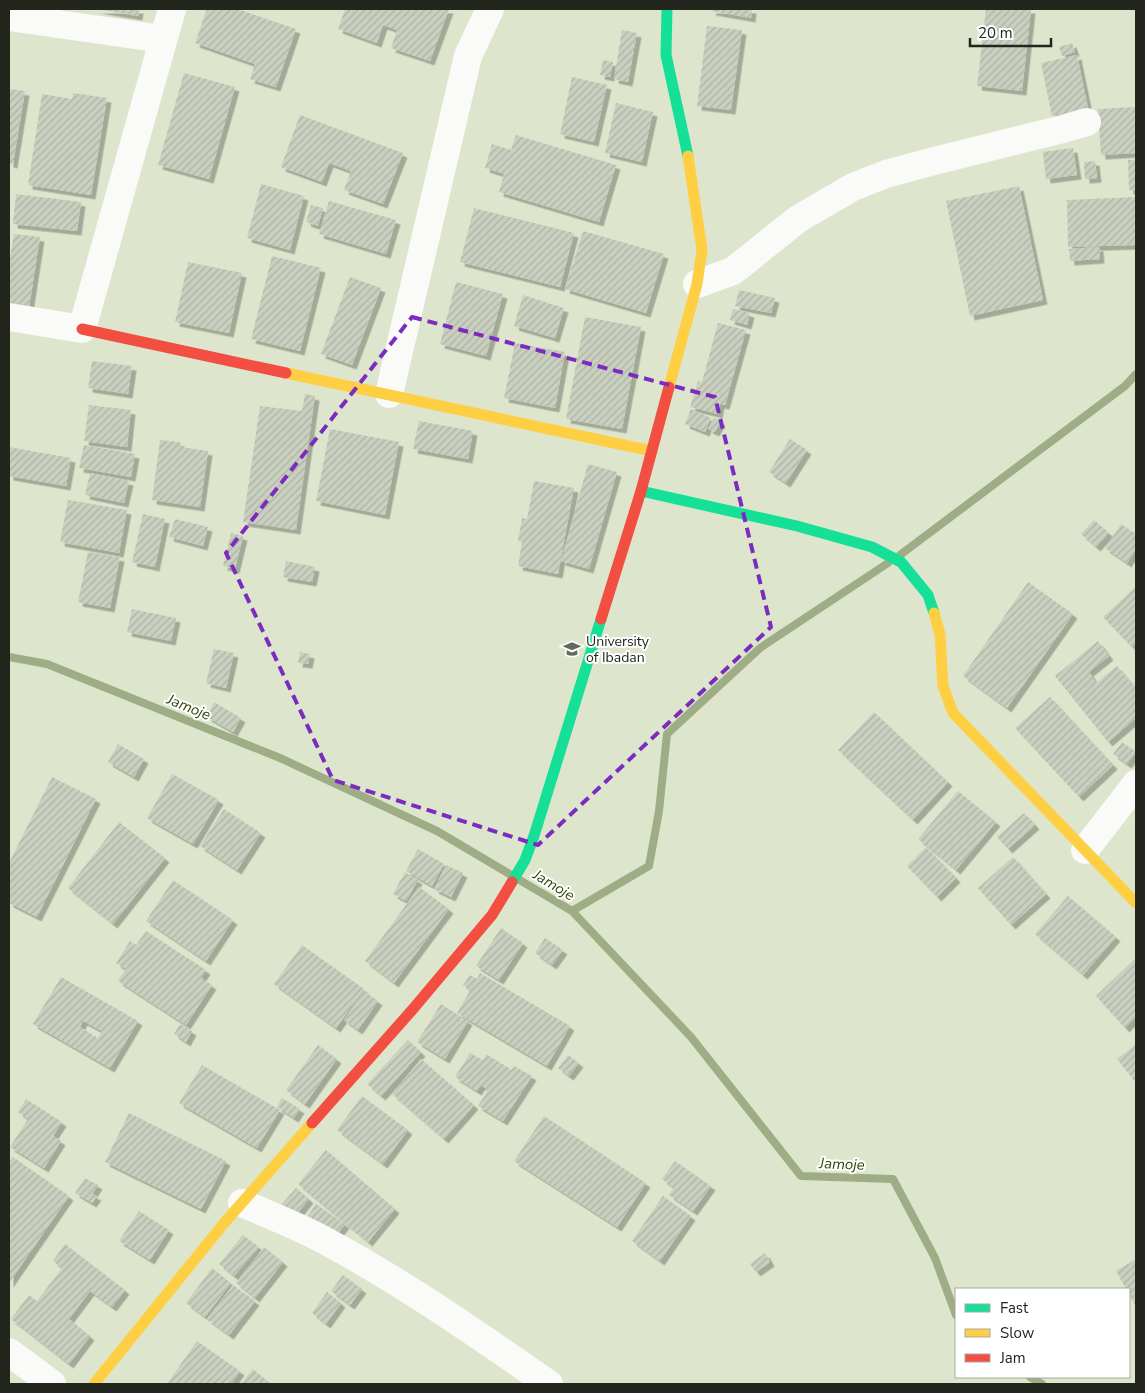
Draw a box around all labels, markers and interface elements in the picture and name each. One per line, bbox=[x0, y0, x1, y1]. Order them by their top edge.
scale bar bbox=[970, 15, 1051, 47]
text: 20 m bbox=[978, 23, 1013, 43]
place label: University of Ibadan bbox=[586, 632, 650, 667]
school or university icon: University of Ibadan bbox=[562, 639, 582, 659]
water label: Jamoje bbox=[163, 689, 214, 725]
water label: Jamoje bbox=[528, 864, 579, 905]
water label: Jamoje bbox=[818, 1153, 865, 1175]
legend bbox=[955, 1288, 1130, 1378]
text: Fast bbox=[1000, 1298, 1029, 1318]
text: Slow bbox=[1000, 1323, 1035, 1343]
text: Jam bbox=[999, 1348, 1026, 1368]

